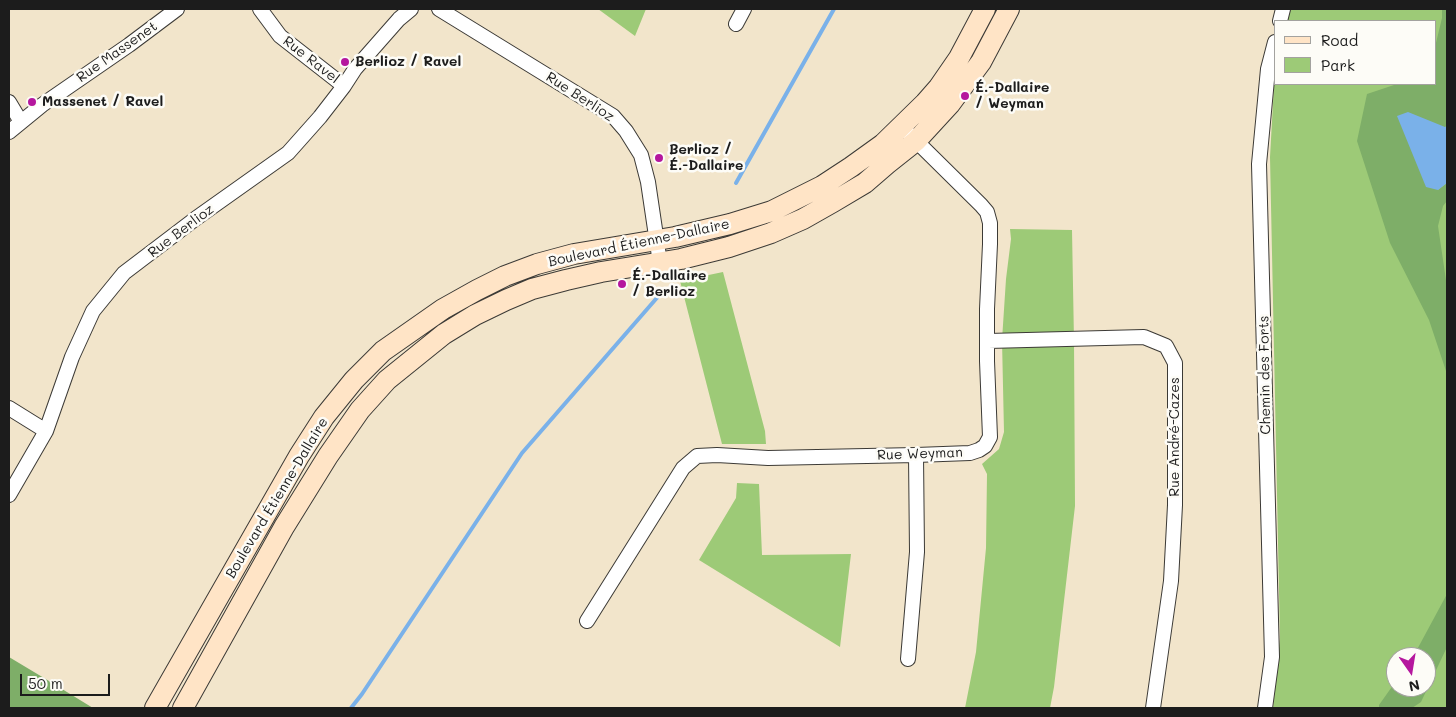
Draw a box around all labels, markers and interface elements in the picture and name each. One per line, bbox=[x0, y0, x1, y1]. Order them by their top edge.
street label: Rue Massenet bbox=[73, 18, 161, 86]
legend bbox=[1274, 20, 1436, 85]
text: Road bbox=[1321, 30, 1358, 50]
street label: Rue Ravel bbox=[279, 33, 343, 87]
place label: Berlioz / Ravel bbox=[355, 54, 461, 70]
text: Park bbox=[1321, 55, 1355, 75]
marker: Berlioz / Ravel bbox=[339, 56, 351, 68]
street label: Rue Berlioz bbox=[543, 69, 617, 125]
place label: É.-Dallaire / Weyman bbox=[975, 80, 1049, 112]
marker: É.-Dallaire / Weyman bbox=[959, 90, 971, 102]
place label: Massenet / Ravel bbox=[42, 94, 163, 110]
marker: Massenet / Ravel bbox=[26, 96, 38, 108]
place label: Berlioz / É.-Dallaire bbox=[669, 142, 743, 174]
marker: Berlioz / É.-Dallaire bbox=[653, 152, 665, 164]
street label: Rue Berlioz bbox=[145, 201, 217, 261]
street label: Boulevard Étienne-Dallaire bbox=[547, 216, 731, 270]
place label: É.-Dallaire / Berlioz bbox=[632, 268, 706, 300]
marker: É.-Dallaire / Berlioz bbox=[616, 278, 628, 290]
street label: Chemin des Forts bbox=[1256, 315, 1274, 435]
street label: Rue André-Cazes bbox=[1167, 377, 1183, 497]
street label: Boulevard Étienne-Dallaire bbox=[222, 415, 332, 581]
street label: Rue Weyman bbox=[877, 444, 963, 464]
north arrow bbox=[1386, 647, 1436, 697]
scale bar bbox=[22, 664, 112, 696]
text: 50 m bbox=[28, 673, 63, 693]
text: N bbox=[1407, 676, 1422, 697]

